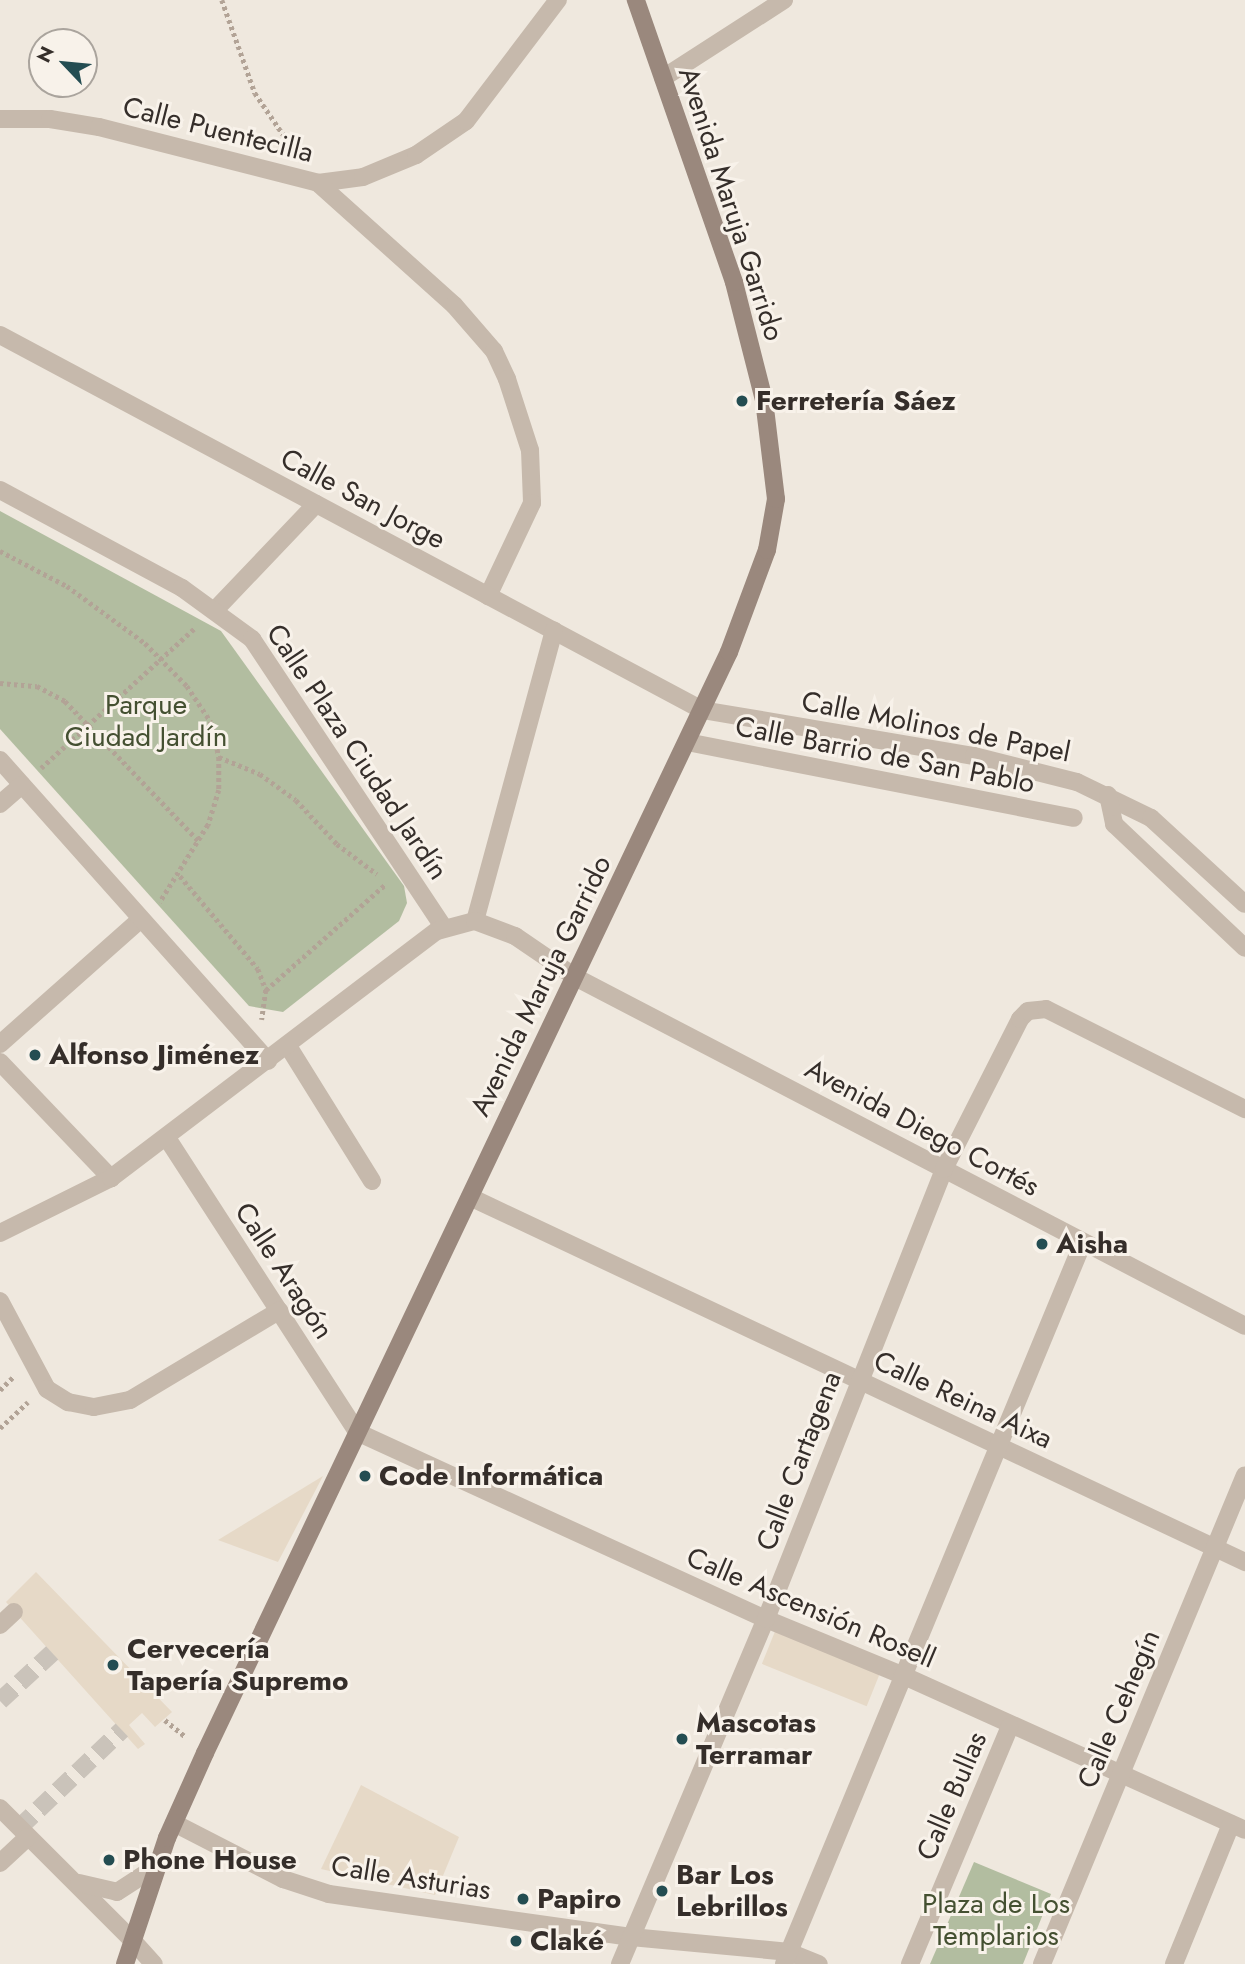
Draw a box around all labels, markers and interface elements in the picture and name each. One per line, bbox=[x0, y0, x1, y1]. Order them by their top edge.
north arrow bbox=[28, 28, 98, 98]
text: N bbox=[30, 42, 61, 67]
street label: Avenida Maruja Garrido bbox=[671, 63, 791, 345]
street label: Calle Puentecilla bbox=[119, 90, 317, 170]
place label: Ferretería Sáez bbox=[756, 384, 956, 418]
marker: Ferretería Sáez bbox=[734, 393, 750, 409]
street label: Calle San Jorge bbox=[275, 441, 451, 557]
street label: Calle Plaza Ciudad Jardín bbox=[259, 618, 455, 886]
street label: Calle Molinos de Papel bbox=[799, 684, 1073, 770]
park label: Parque Ciudad Jardín bbox=[65, 688, 227, 754]
street label: Calle Barrio de San Pablo bbox=[733, 710, 1037, 800]
street label: Avenida Maruja Garrido bbox=[463, 850, 619, 1122]
place label: Alfonso Jiménez bbox=[49, 1038, 259, 1072]
marker: Alfonso Jiménez bbox=[27, 1047, 43, 1063]
street label: Avenida Diego Cortés bbox=[799, 1052, 1045, 1204]
street label: Calle Aragón bbox=[227, 1196, 341, 1346]
place label: Aisha bbox=[1056, 1227, 1128, 1261]
marker: Aisha bbox=[1034, 1236, 1050, 1252]
street label: Calle Reina Aixa bbox=[868, 1344, 1058, 1456]
street label: Calle Cartagena bbox=[749, 1367, 849, 1555]
place label: Code Informática bbox=[379, 1459, 603, 1493]
marker: Code Informática bbox=[357, 1468, 373, 1484]
street label: Calle Ascensión Rosell bbox=[681, 1540, 941, 1676]
street label: Calle Cehegín bbox=[1071, 1625, 1167, 1793]
place label: Cervecería Tapería Supremo bbox=[127, 1632, 349, 1698]
marker: Cervecería Tapería Supremo bbox=[105, 1657, 121, 1673]
place label: Mascotas Terramar bbox=[696, 1706, 816, 1772]
street label: Calle Bullas bbox=[910, 1727, 994, 1865]
marker: Mascotas Terramar bbox=[674, 1731, 690, 1747]
place label: Phone House bbox=[123, 1843, 297, 1877]
street label: Calle Asturias bbox=[329, 1849, 493, 1907]
marker: Phone House bbox=[101, 1852, 117, 1868]
place label: Bar Los Lebrillos bbox=[676, 1858, 788, 1924]
place label: Papiro bbox=[537, 1882, 621, 1916]
marker: Bar Los Lebrillos bbox=[654, 1883, 670, 1899]
park label: Plaza de Los Templarios bbox=[922, 1887, 1070, 1953]
marker: Papiro bbox=[515, 1891, 531, 1907]
place label: Claké bbox=[530, 1924, 604, 1958]
marker: Claké bbox=[508, 1933, 524, 1949]

